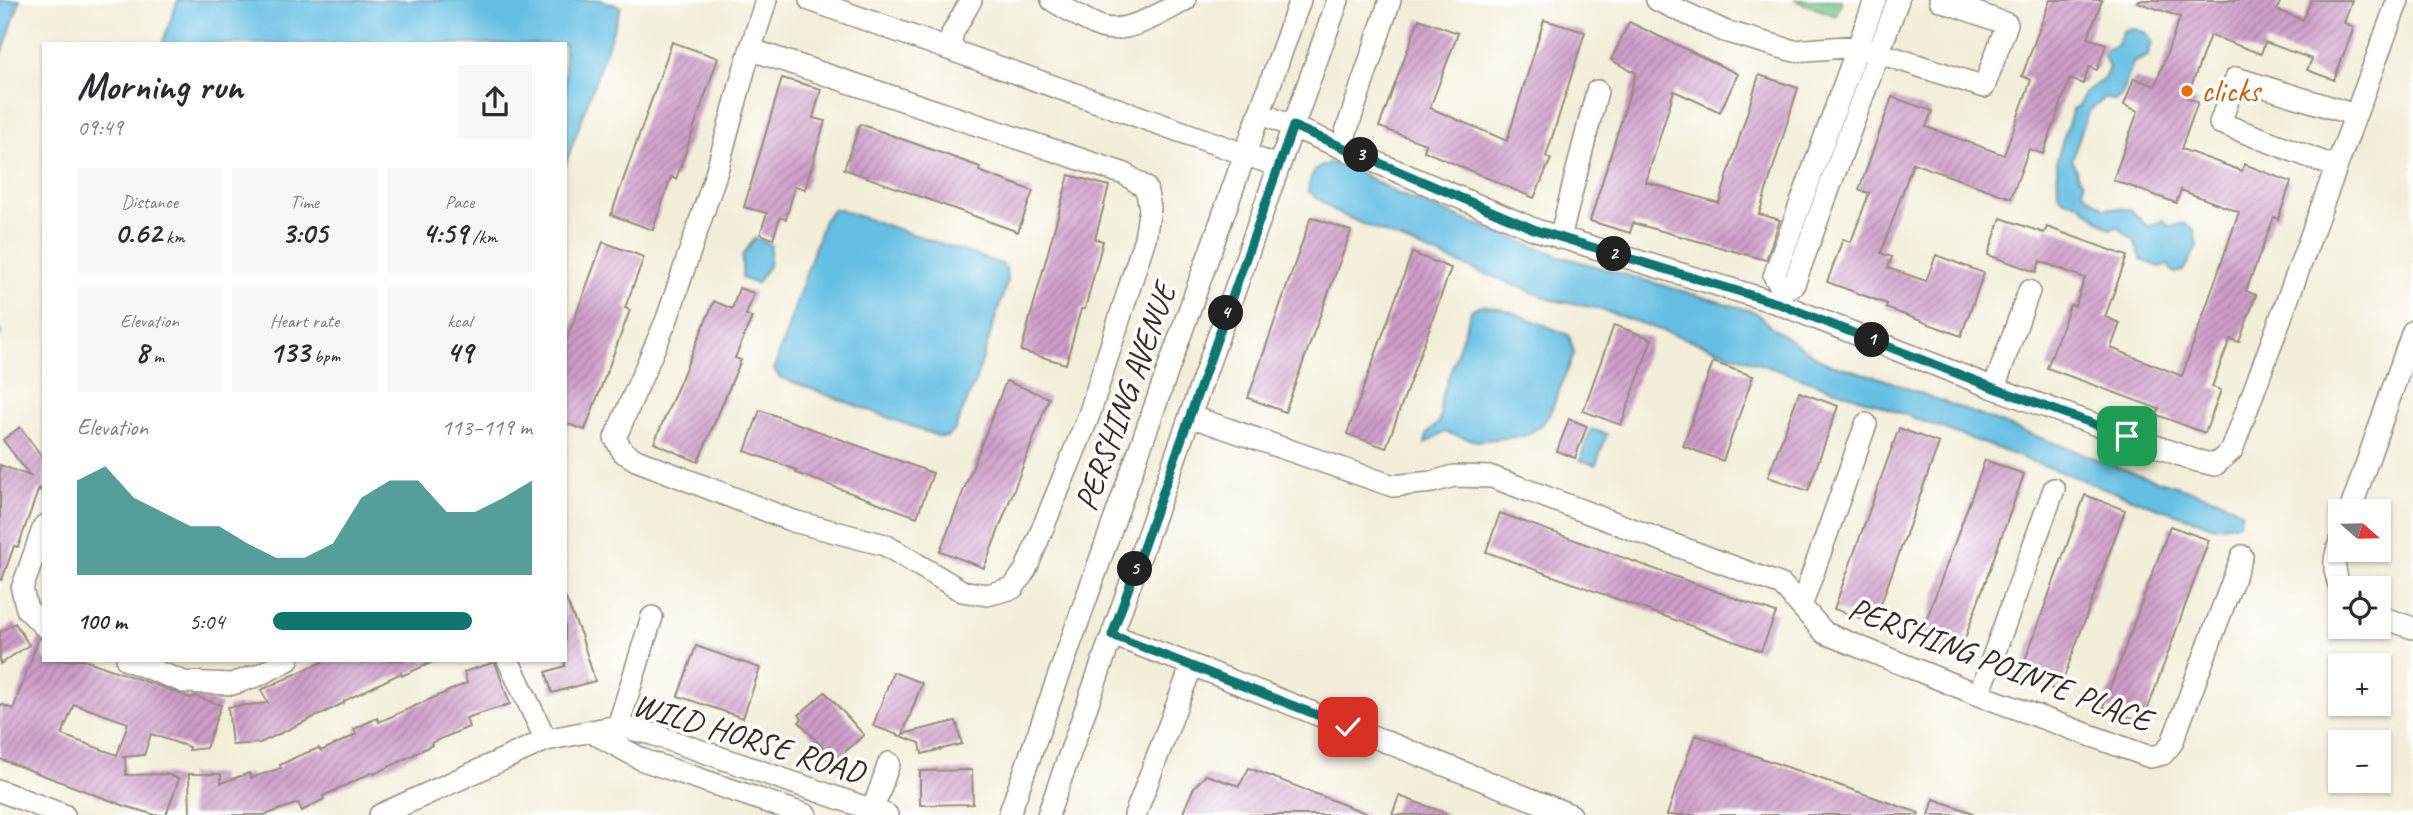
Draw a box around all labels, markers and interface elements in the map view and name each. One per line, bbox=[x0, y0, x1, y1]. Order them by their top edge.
text: Morning run bbox=[77, 63, 243, 110]
button: share bbox=[458, 65, 532, 139]
place label: clicks bbox=[2201, 70, 2263, 112]
marker: clicks bbox=[2179, 83, 2195, 99]
text: 09:49 bbox=[77, 113, 123, 142]
pin: 3 bbox=[1344, 138, 1378, 172]
text: 3 bbox=[1356, 142, 1365, 166]
text: Distance bbox=[121, 190, 178, 214]
text: Time bbox=[290, 190, 319, 214]
text: Pace bbox=[445, 190, 474, 214]
text: 0.62 bbox=[114, 214, 161, 252]
text: 3:05 bbox=[282, 214, 327, 252]
text: 4:59 bbox=[422, 214, 468, 252]
text: km bbox=[161, 225, 185, 249]
text: /km bbox=[468, 225, 497, 249]
pin: 2 bbox=[1596, 236, 1632, 272]
text: 2 bbox=[1609, 241, 1618, 265]
street label: PERSHING AVENUE bbox=[1065, 274, 1187, 516]
pin: 4 bbox=[1208, 296, 1244, 330]
text: 4 bbox=[1221, 300, 1230, 324]
text: Elevation bbox=[120, 309, 179, 333]
text: Heart rate bbox=[270, 309, 339, 333]
text: kcal bbox=[447, 309, 472, 333]
pin: 1 bbox=[1854, 322, 1890, 358]
text: 1 bbox=[1867, 327, 1876, 351]
text: 8 bbox=[135, 333, 149, 371]
text: 133 bbox=[269, 333, 309, 371]
text: 49 bbox=[446, 333, 473, 371]
text: m bbox=[149, 344, 164, 368]
text: bpm bbox=[309, 344, 340, 368]
pin bbox=[2097, 406, 2157, 466]
text: Elevation bbox=[77, 413, 148, 442]
text: 113–119 m bbox=[441, 413, 532, 442]
icon: arrive bbox=[2108, 417, 2146, 455]
north arrow bbox=[2328, 499, 2390, 562]
map controls bbox=[2328, 499, 2391, 793]
pin: 5 bbox=[1118, 552, 1152, 586]
text: 5 bbox=[1130, 556, 1139, 580]
button: locate bbox=[2328, 576, 2391, 639]
street label: PERSHING POINTE PLACE bbox=[1843, 587, 2162, 743]
text: 100 m bbox=[77, 607, 127, 636]
text: 5:04 bbox=[189, 607, 225, 636]
button: + bbox=[2328, 653, 2391, 716]
street label: WILD HORSE ROAD bbox=[628, 683, 872, 794]
pin bbox=[1318, 697, 1378, 757]
icon: check bbox=[1329, 708, 1367, 746]
button: − bbox=[2328, 730, 2391, 793]

